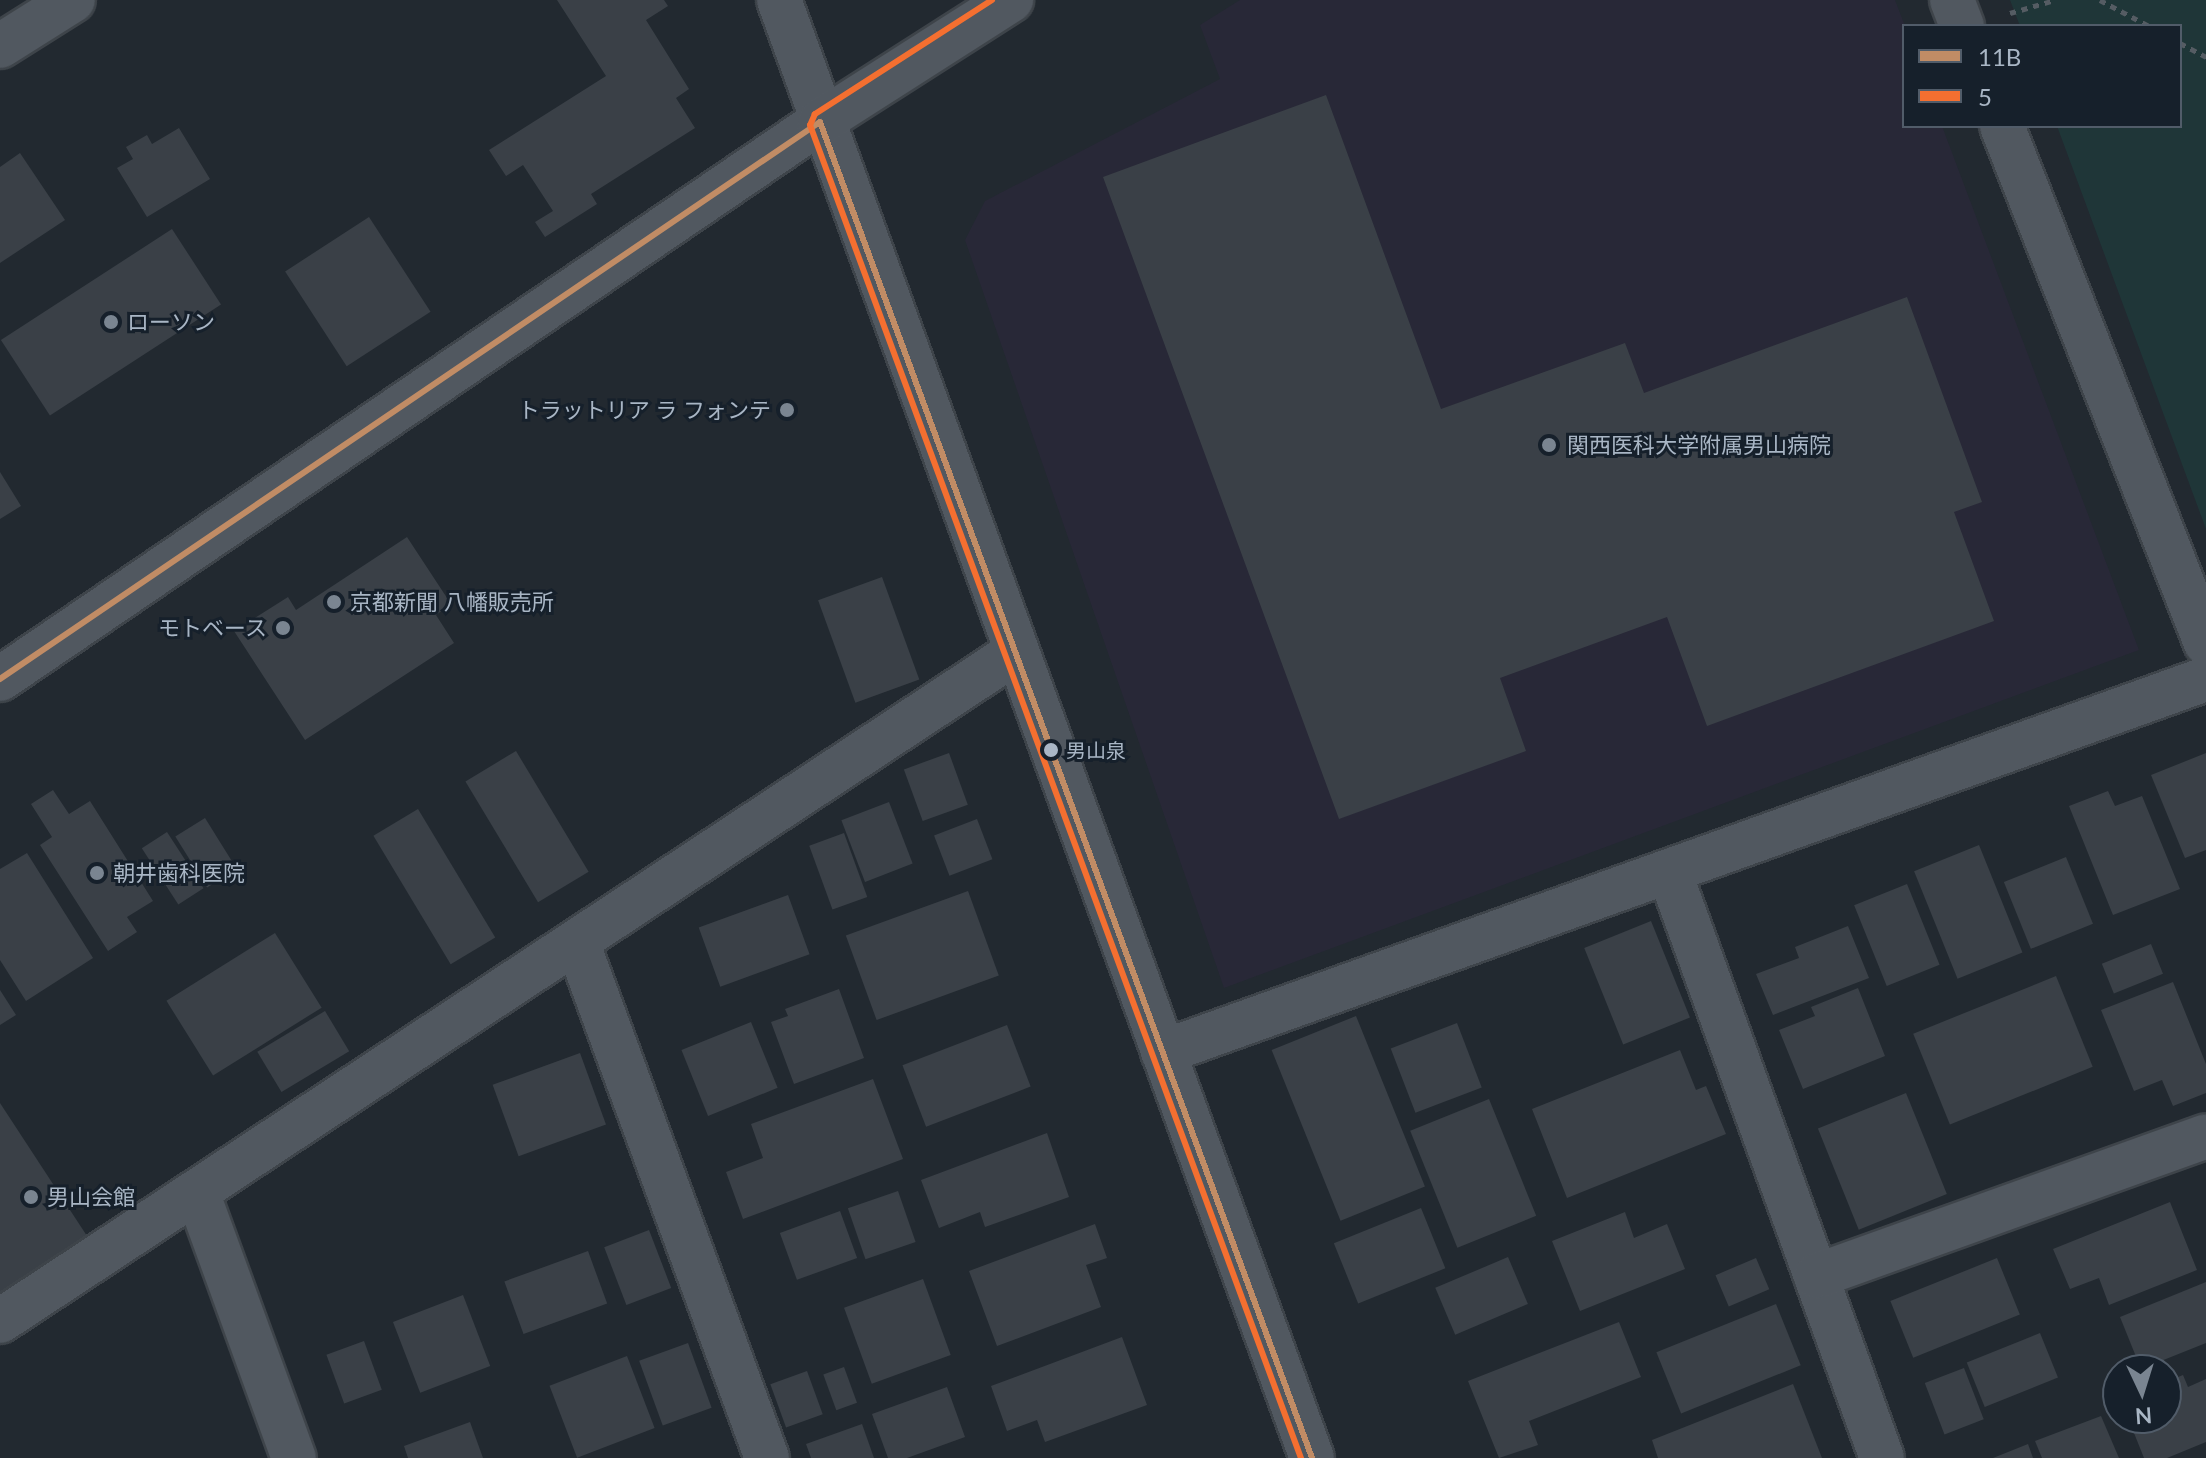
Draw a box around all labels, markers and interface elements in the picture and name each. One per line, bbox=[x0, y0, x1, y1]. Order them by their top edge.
legend bbox=[1902, 24, 2182, 128]
text: 11B bbox=[1978, 42, 2021, 71]
text: 5 bbox=[1978, 82, 1992, 111]
place label: ローソン bbox=[127, 309, 215, 335]
marker: ローソン bbox=[102, 313, 120, 331]
place label: トラットリア ラ フォンテ bbox=[518, 397, 771, 423]
marker: トラットリア ラ フォンテ bbox=[778, 401, 796, 419]
place label: 関西医科大学附属男山病院 bbox=[1567, 432, 1831, 458]
marker: 関西医科大学附属男山病院 bbox=[1538, 434, 1560, 456]
place label: 京都新聞 八幡販売所 bbox=[350, 589, 554, 615]
marker: 京都新聞 八幡販売所 bbox=[325, 593, 343, 611]
place label: モトベース bbox=[157, 615, 267, 641]
marker: モトベース bbox=[274, 619, 292, 637]
place label: 男山泉 bbox=[1066, 738, 1126, 762]
marker: 男山泉 bbox=[1043, 742, 1059, 758]
place label: 朝井歯科医院 bbox=[113, 860, 245, 886]
marker: 朝井歯科医院 bbox=[88, 864, 106, 882]
place label: 男山会館 bbox=[47, 1184, 135, 1210]
marker: 男山会館 bbox=[22, 1188, 40, 1206]
north arrow bbox=[2102, 1354, 2182, 1434]
text: N bbox=[2134, 1402, 2153, 1431]

